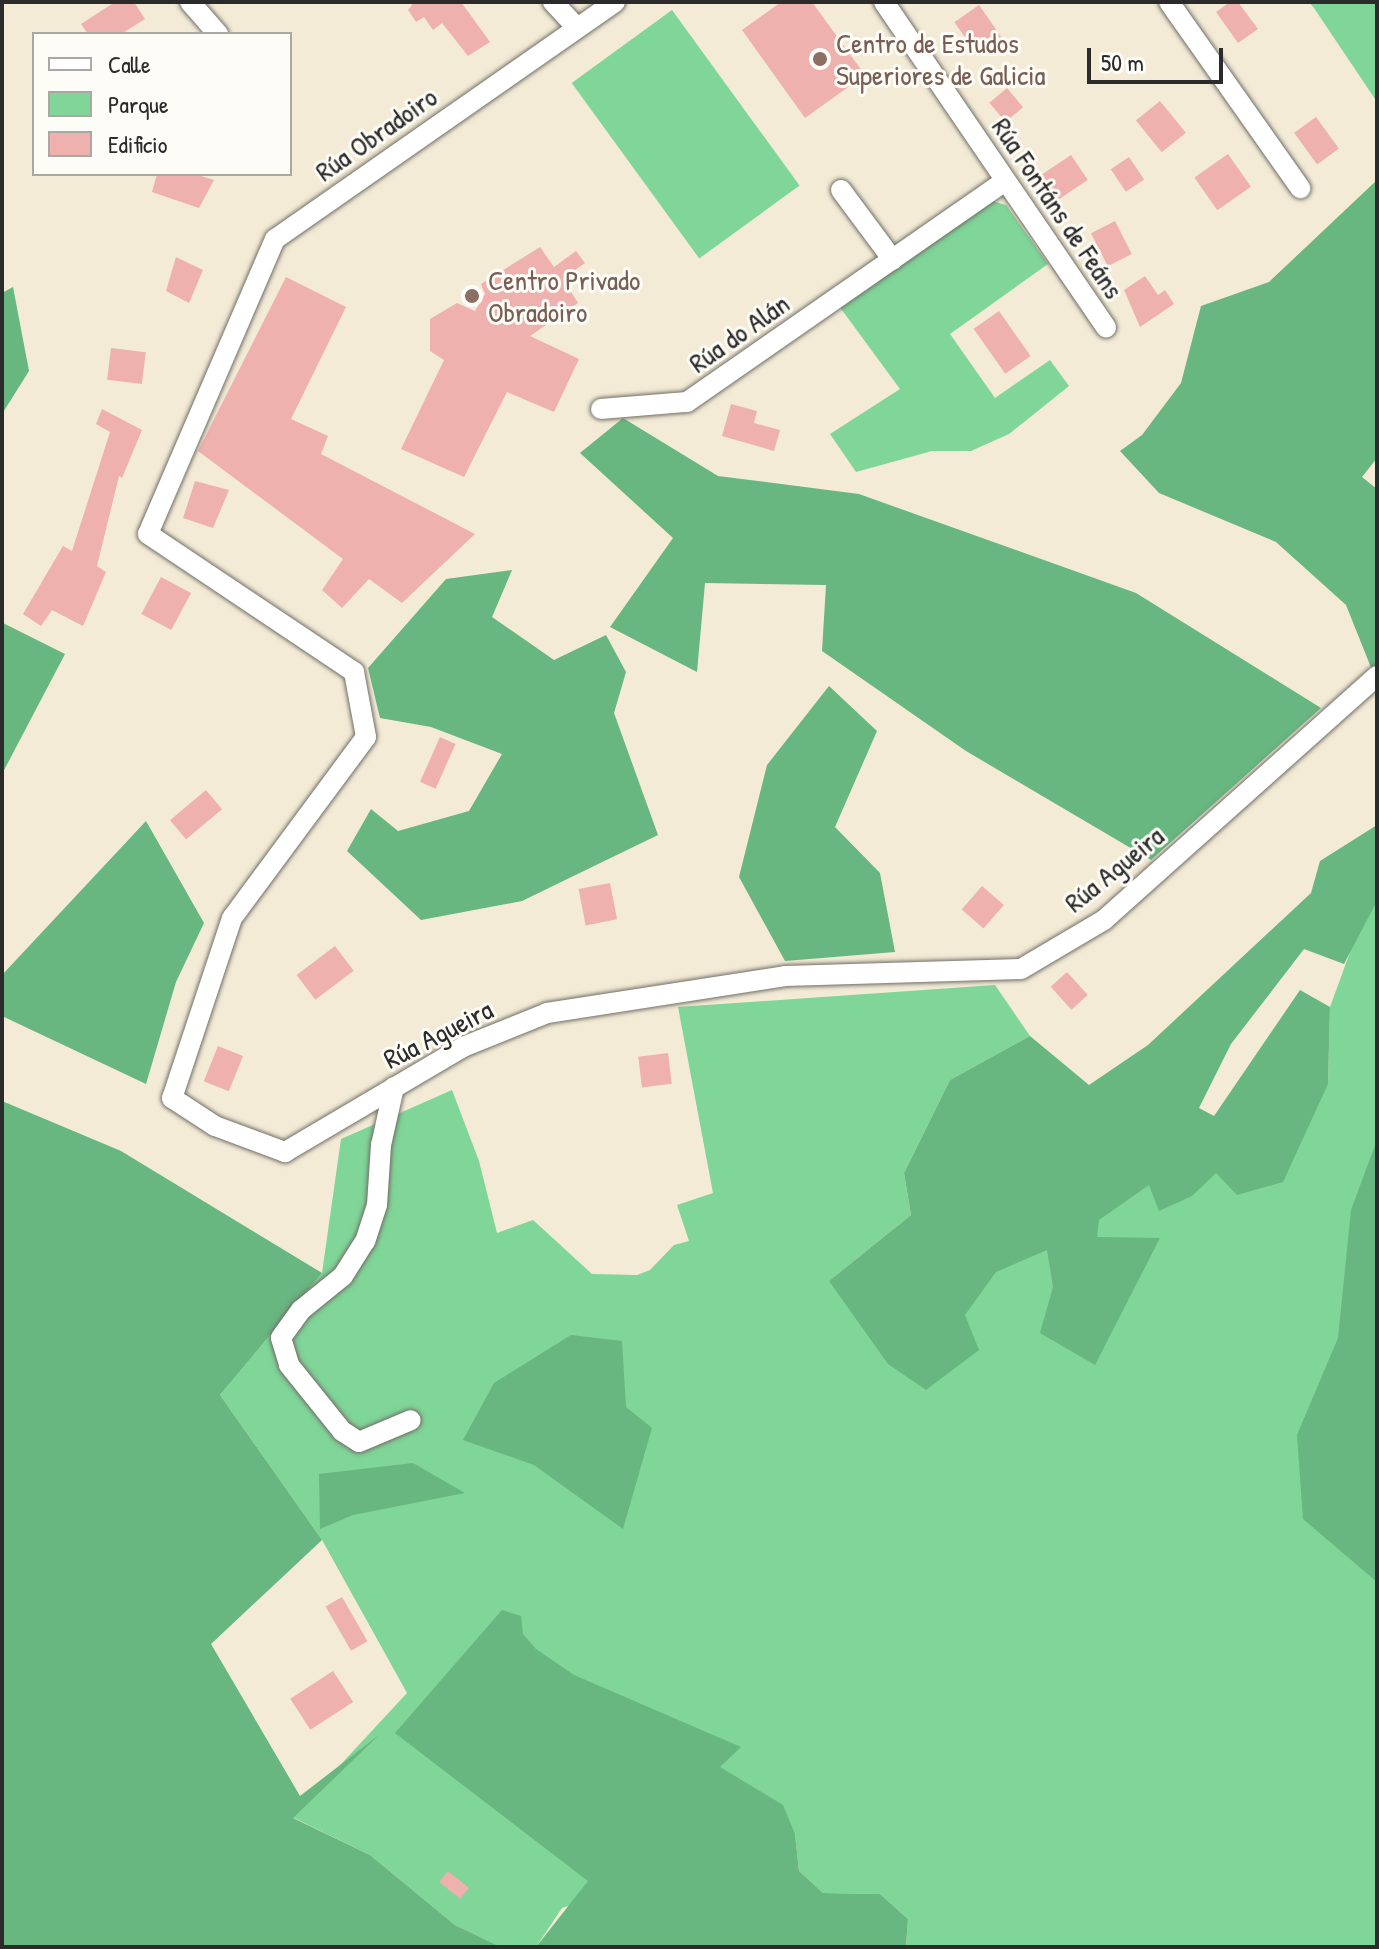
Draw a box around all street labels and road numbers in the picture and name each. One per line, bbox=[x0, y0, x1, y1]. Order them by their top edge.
street label: Rúa Obradoiro bbox=[309, 80, 443, 188]
street label: Rúa Fontáns de Feáns bbox=[985, 111, 1131, 305]
street label: Rúa do Alán bbox=[682, 286, 796, 380]
street label: Rúa Agueira bbox=[1058, 819, 1170, 919]
street label: Rúa Agueira bbox=[378, 992, 498, 1076]

